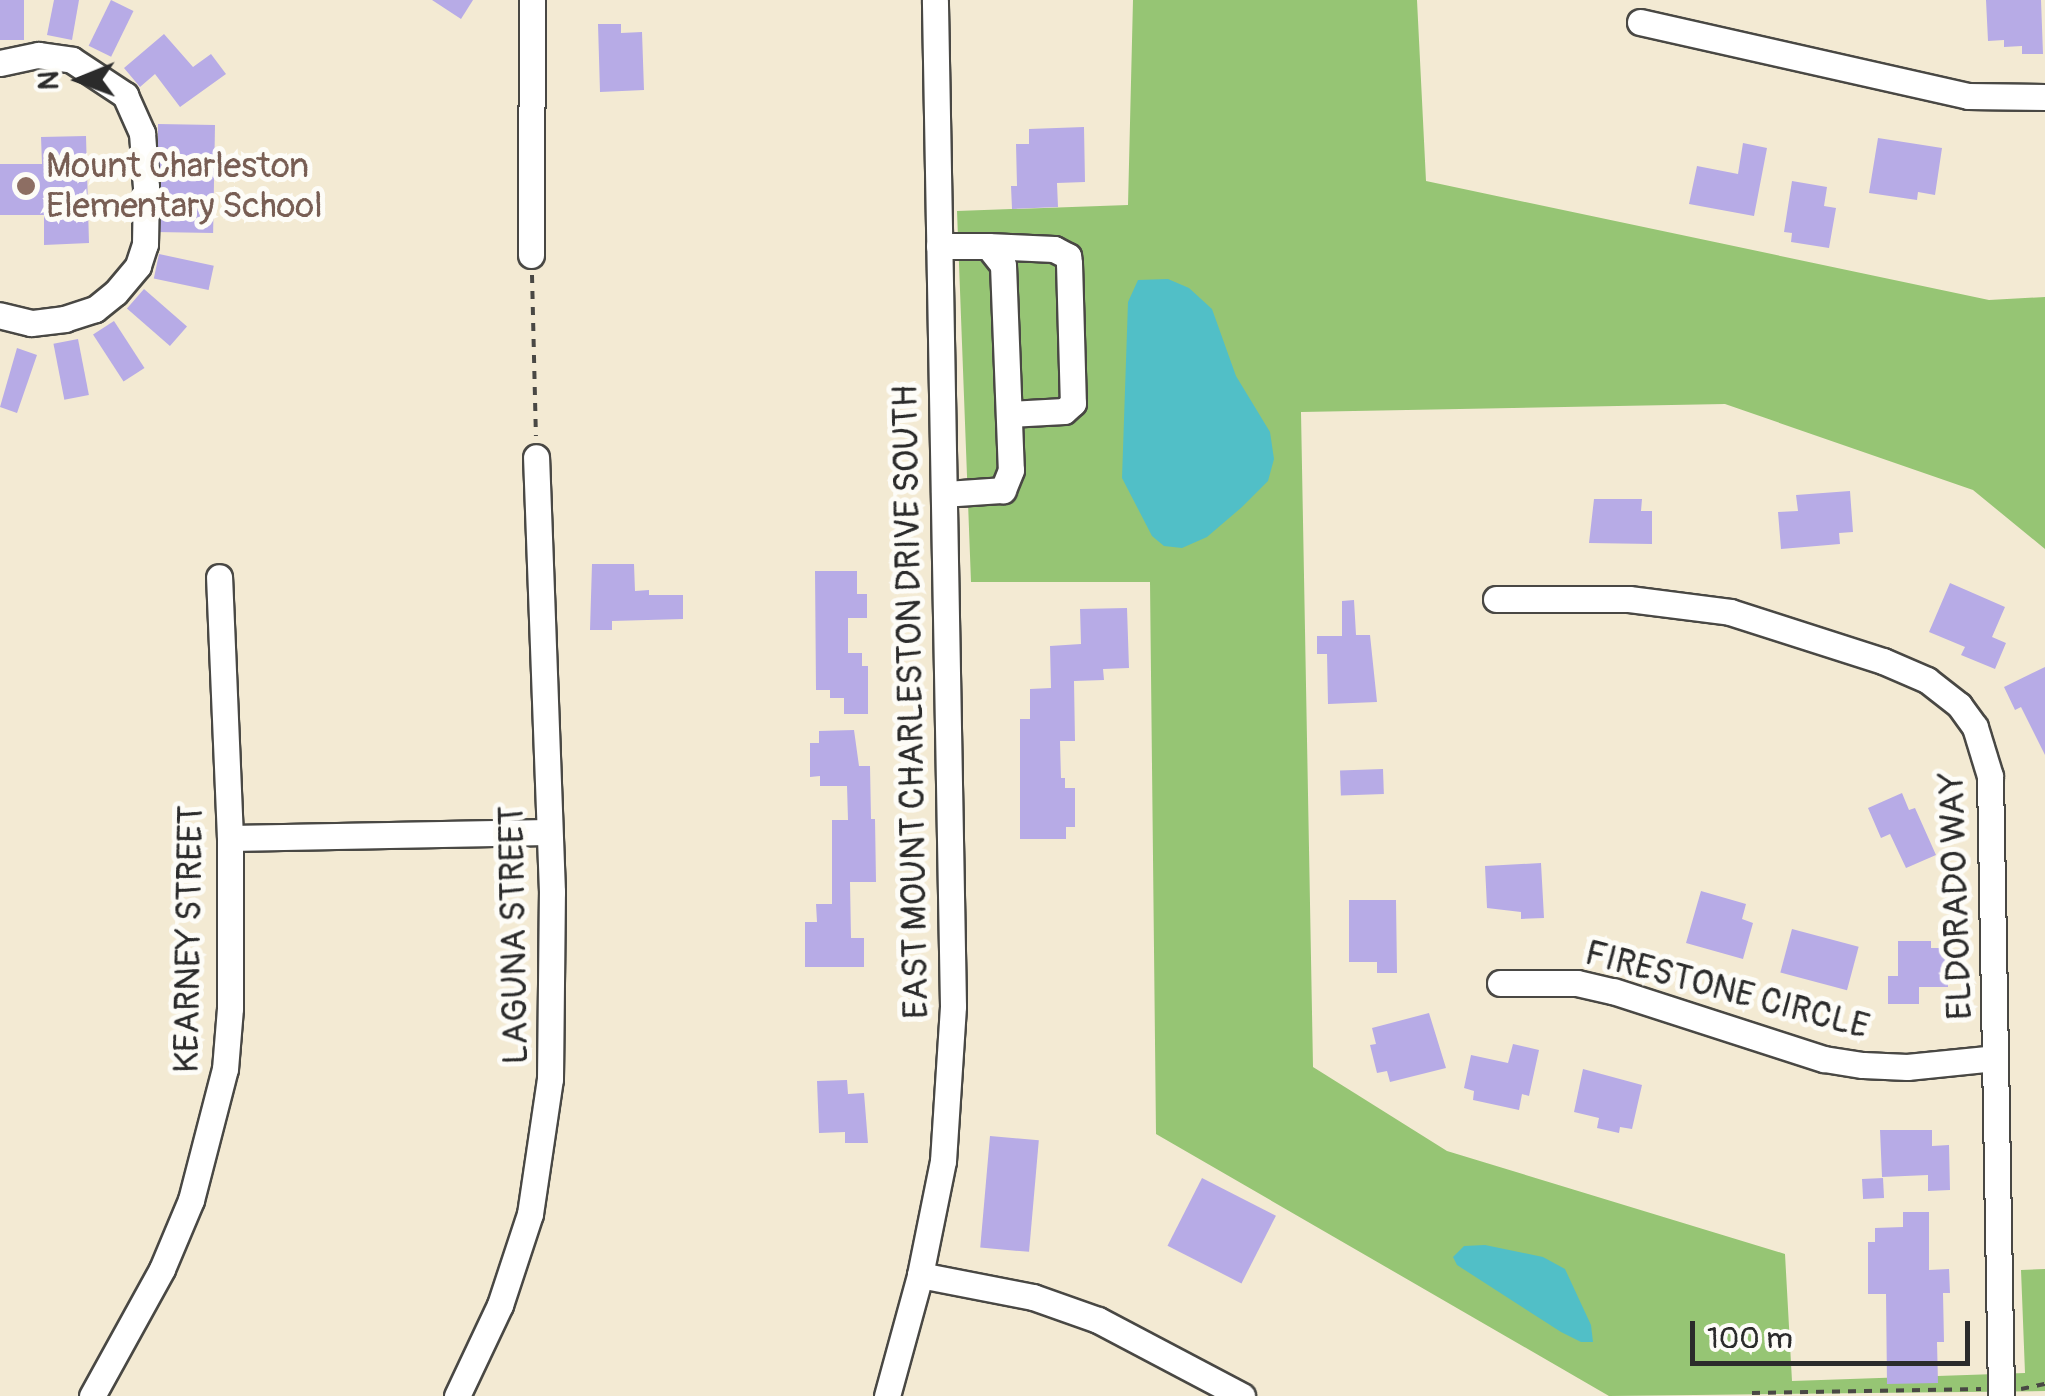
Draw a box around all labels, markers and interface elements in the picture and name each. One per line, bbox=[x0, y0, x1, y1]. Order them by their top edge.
north arrow bbox=[30, 30, 130, 130]
text: N bbox=[32, 71, 67, 90]
place label: Mount Charleston Elementary School bbox=[46, 145, 322, 227]
marker: Mount Charleston Elementary School bbox=[15, 175, 37, 197]
street label: EAST MOUNT CHARLESTON DRIVE SOUTH bbox=[884, 385, 938, 1019]
street label: ELDORADO WAY bbox=[1931, 771, 1981, 1021]
street label: KEARNEY STREET bbox=[166, 805, 212, 1073]
street label: LAGUNA STREET bbox=[491, 805, 537, 1065]
street label: FIRESTONE CIRCLE bbox=[1580, 932, 1874, 1048]
scale bar bbox=[1695, 1301, 1975, 1363]
text: 100 m bbox=[1707, 1320, 1793, 1357]

